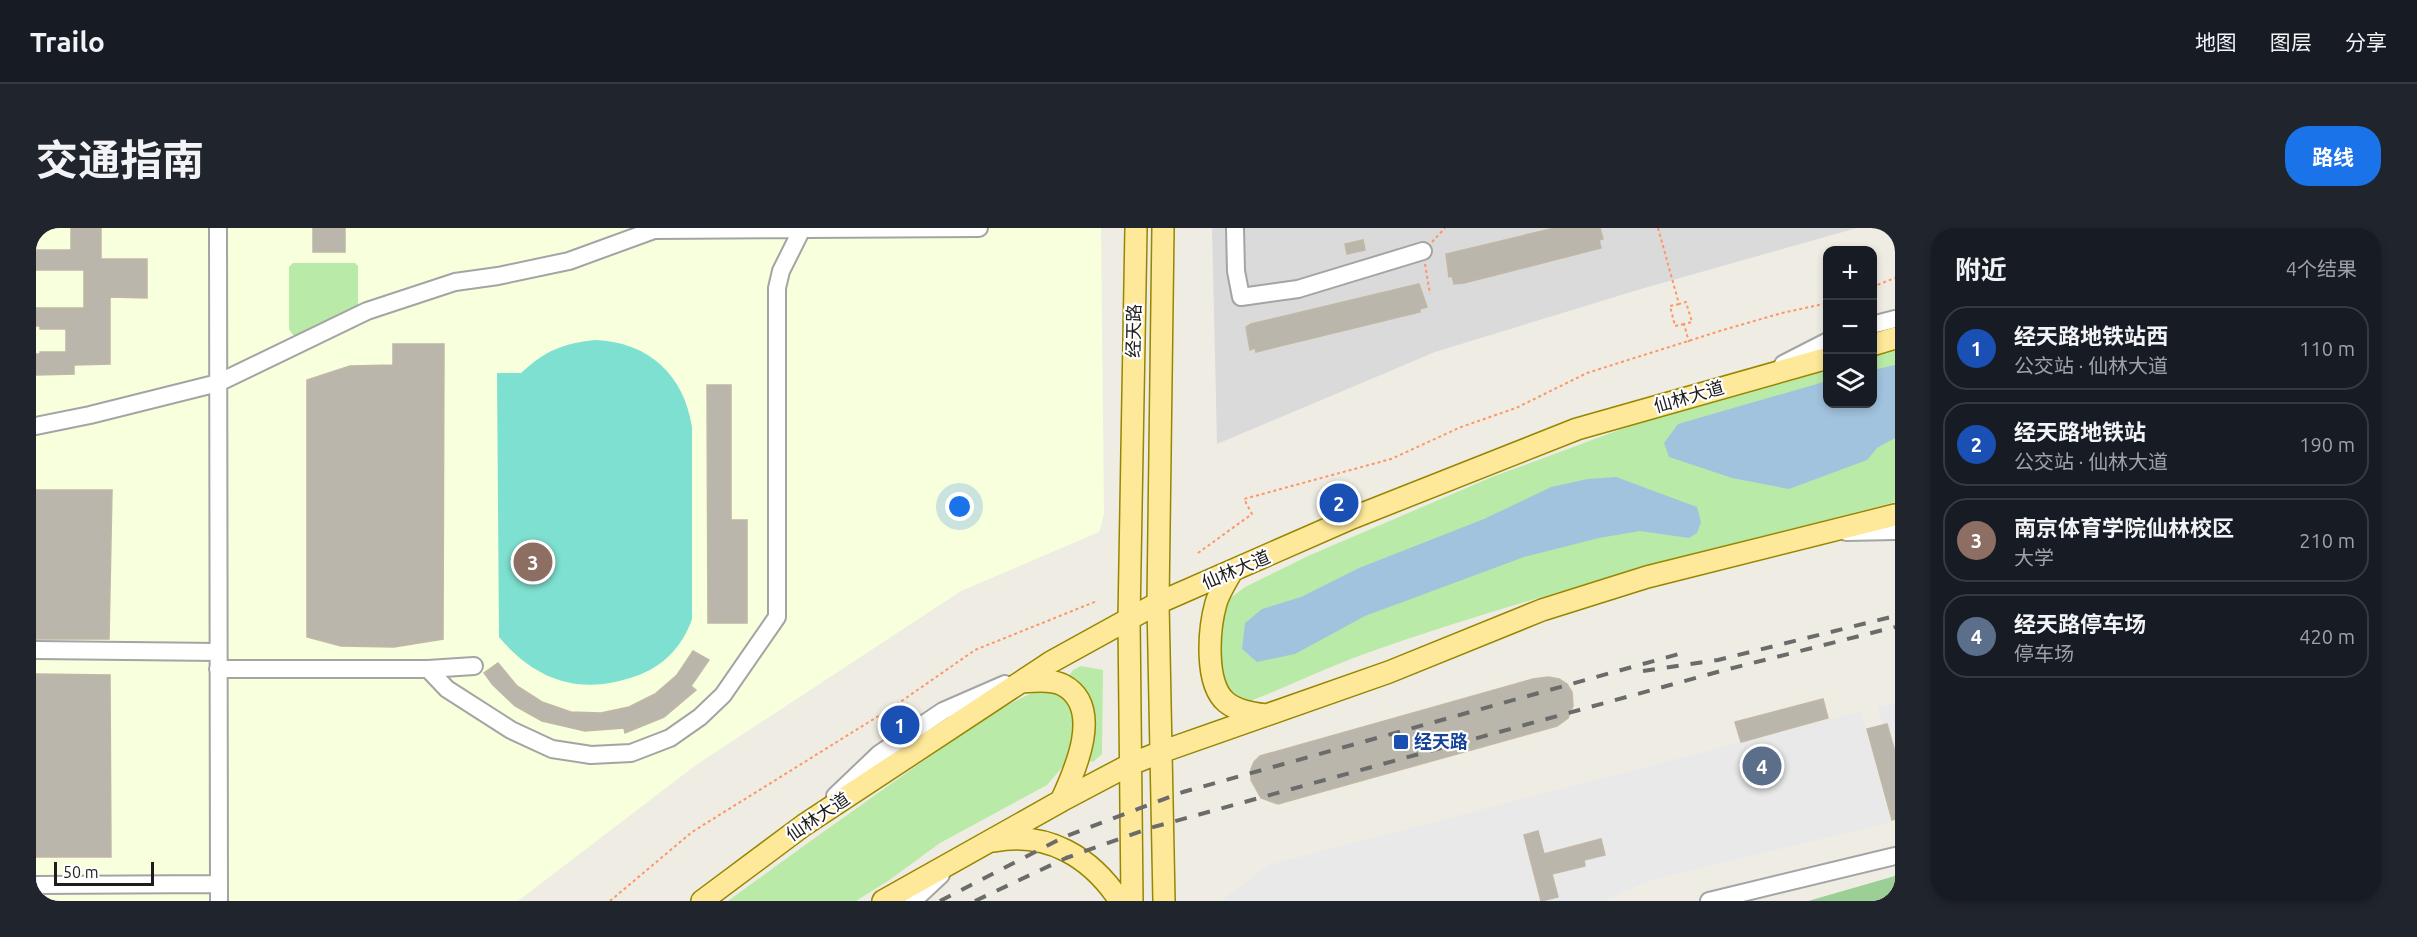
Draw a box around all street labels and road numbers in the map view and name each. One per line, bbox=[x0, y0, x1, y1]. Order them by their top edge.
street label: 经天路 bbox=[1123, 304, 1143, 358]
street label: 仙林大道 bbox=[1651, 377, 1726, 416]
street label: 仙林大道 bbox=[1199, 546, 1273, 592]
street label: 仙林大道 bbox=[782, 788, 853, 845]

